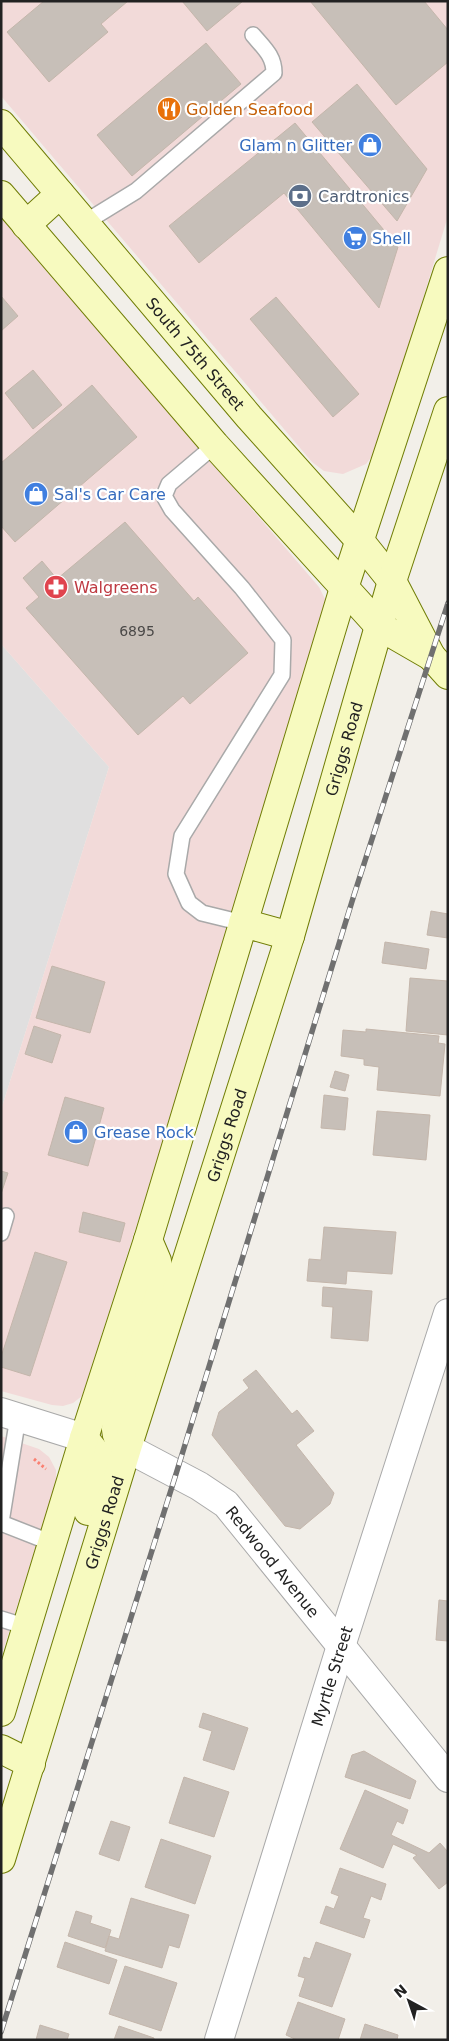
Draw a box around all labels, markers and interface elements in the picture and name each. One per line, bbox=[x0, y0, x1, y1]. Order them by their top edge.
restaurant icon: Golden Seafood bbox=[156, 96, 182, 122]
place label: Golden Seafood bbox=[186, 100, 313, 119]
shop icon: Glam n Glitter bbox=[357, 132, 383, 158]
place label: Glam n Glitter bbox=[239, 136, 352, 155]
bank icon: Cardtronics bbox=[287, 183, 313, 209]
place label: Cardtronics bbox=[318, 187, 409, 206]
supermarket icon: Shell bbox=[342, 225, 368, 251]
place label: Shell bbox=[372, 229, 411, 248]
street label: South 75th Street bbox=[142, 294, 248, 414]
shop icon: Sal's Car Care bbox=[23, 481, 49, 507]
place label: Sal's Car Care bbox=[54, 485, 166, 504]
pharmacy icon: Walgreens bbox=[43, 574, 69, 600]
place label: Walgreens bbox=[74, 578, 158, 597]
house number: 6895 bbox=[119, 623, 155, 639]
street label: Griggs Road bbox=[322, 700, 367, 798]
street label: Griggs Road bbox=[203, 1086, 251, 1185]
shop icon: Grease Rock bbox=[63, 1119, 89, 1145]
place label: Grease Rock bbox=[94, 1123, 195, 1142]
street label: Griggs Road bbox=[81, 1473, 128, 1572]
street label: Redwood Avenue bbox=[222, 1502, 323, 1621]
street label: Myrtle Street bbox=[308, 1624, 357, 1729]
north arrow bbox=[384, 1976, 434, 2026]
text: N bbox=[391, 1981, 410, 2001]

